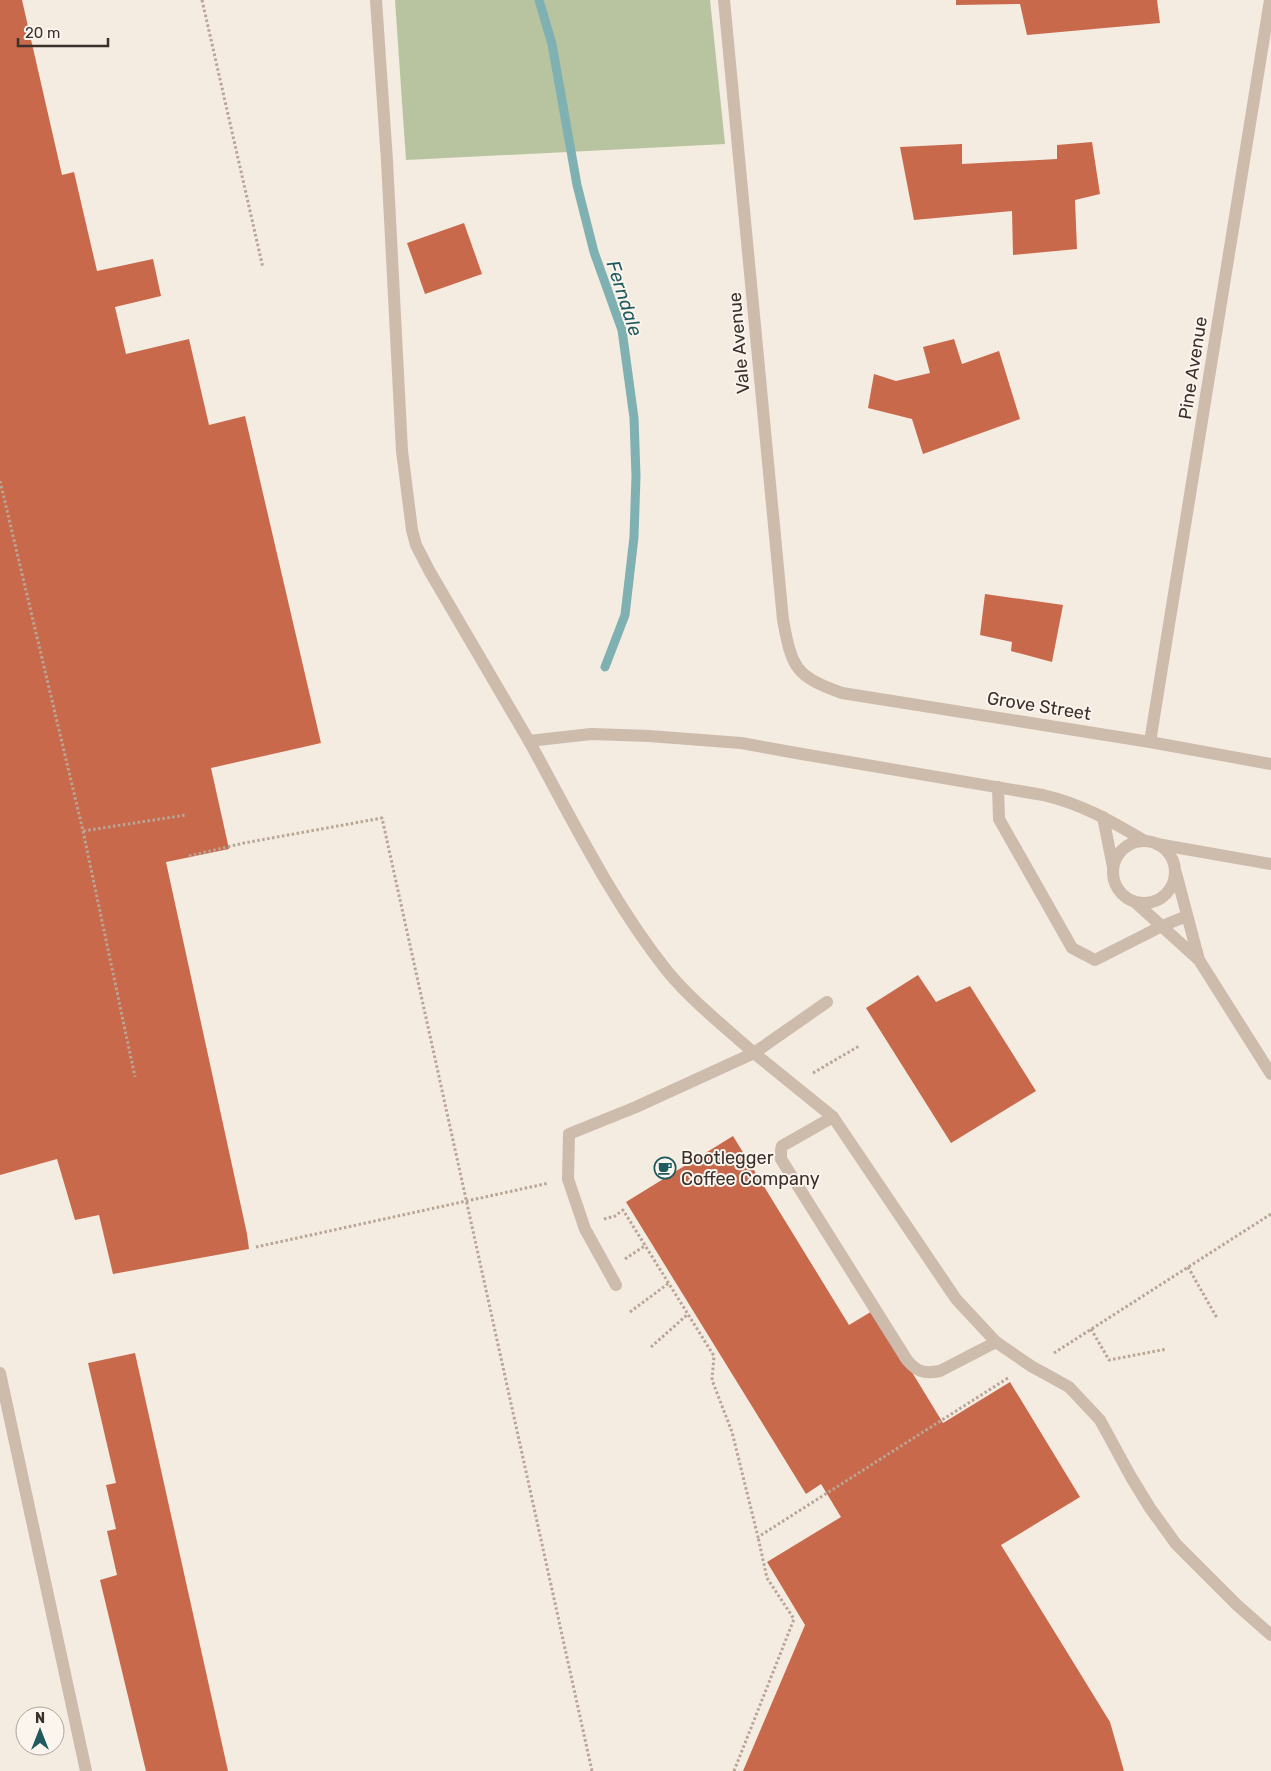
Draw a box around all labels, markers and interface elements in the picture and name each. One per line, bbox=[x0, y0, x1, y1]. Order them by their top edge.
scale bar bbox=[18, 15, 108, 47]
text: 20 m bbox=[25, 24, 60, 42]
water label: Ferndale bbox=[602, 258, 648, 339]
street label: Vale Avenue bbox=[724, 291, 754, 395]
street label: Pine Avenue bbox=[1174, 315, 1212, 421]
street label: Grove Street bbox=[985, 687, 1093, 725]
place label: Bootlegger Coffee Company bbox=[681, 1147, 820, 1190]
cafe icon: Bootlegger Coffee Company bbox=[653, 1156, 677, 1180]
north arrow bbox=[15, 1706, 65, 1756]
text: N bbox=[35, 1710, 45, 1727]

